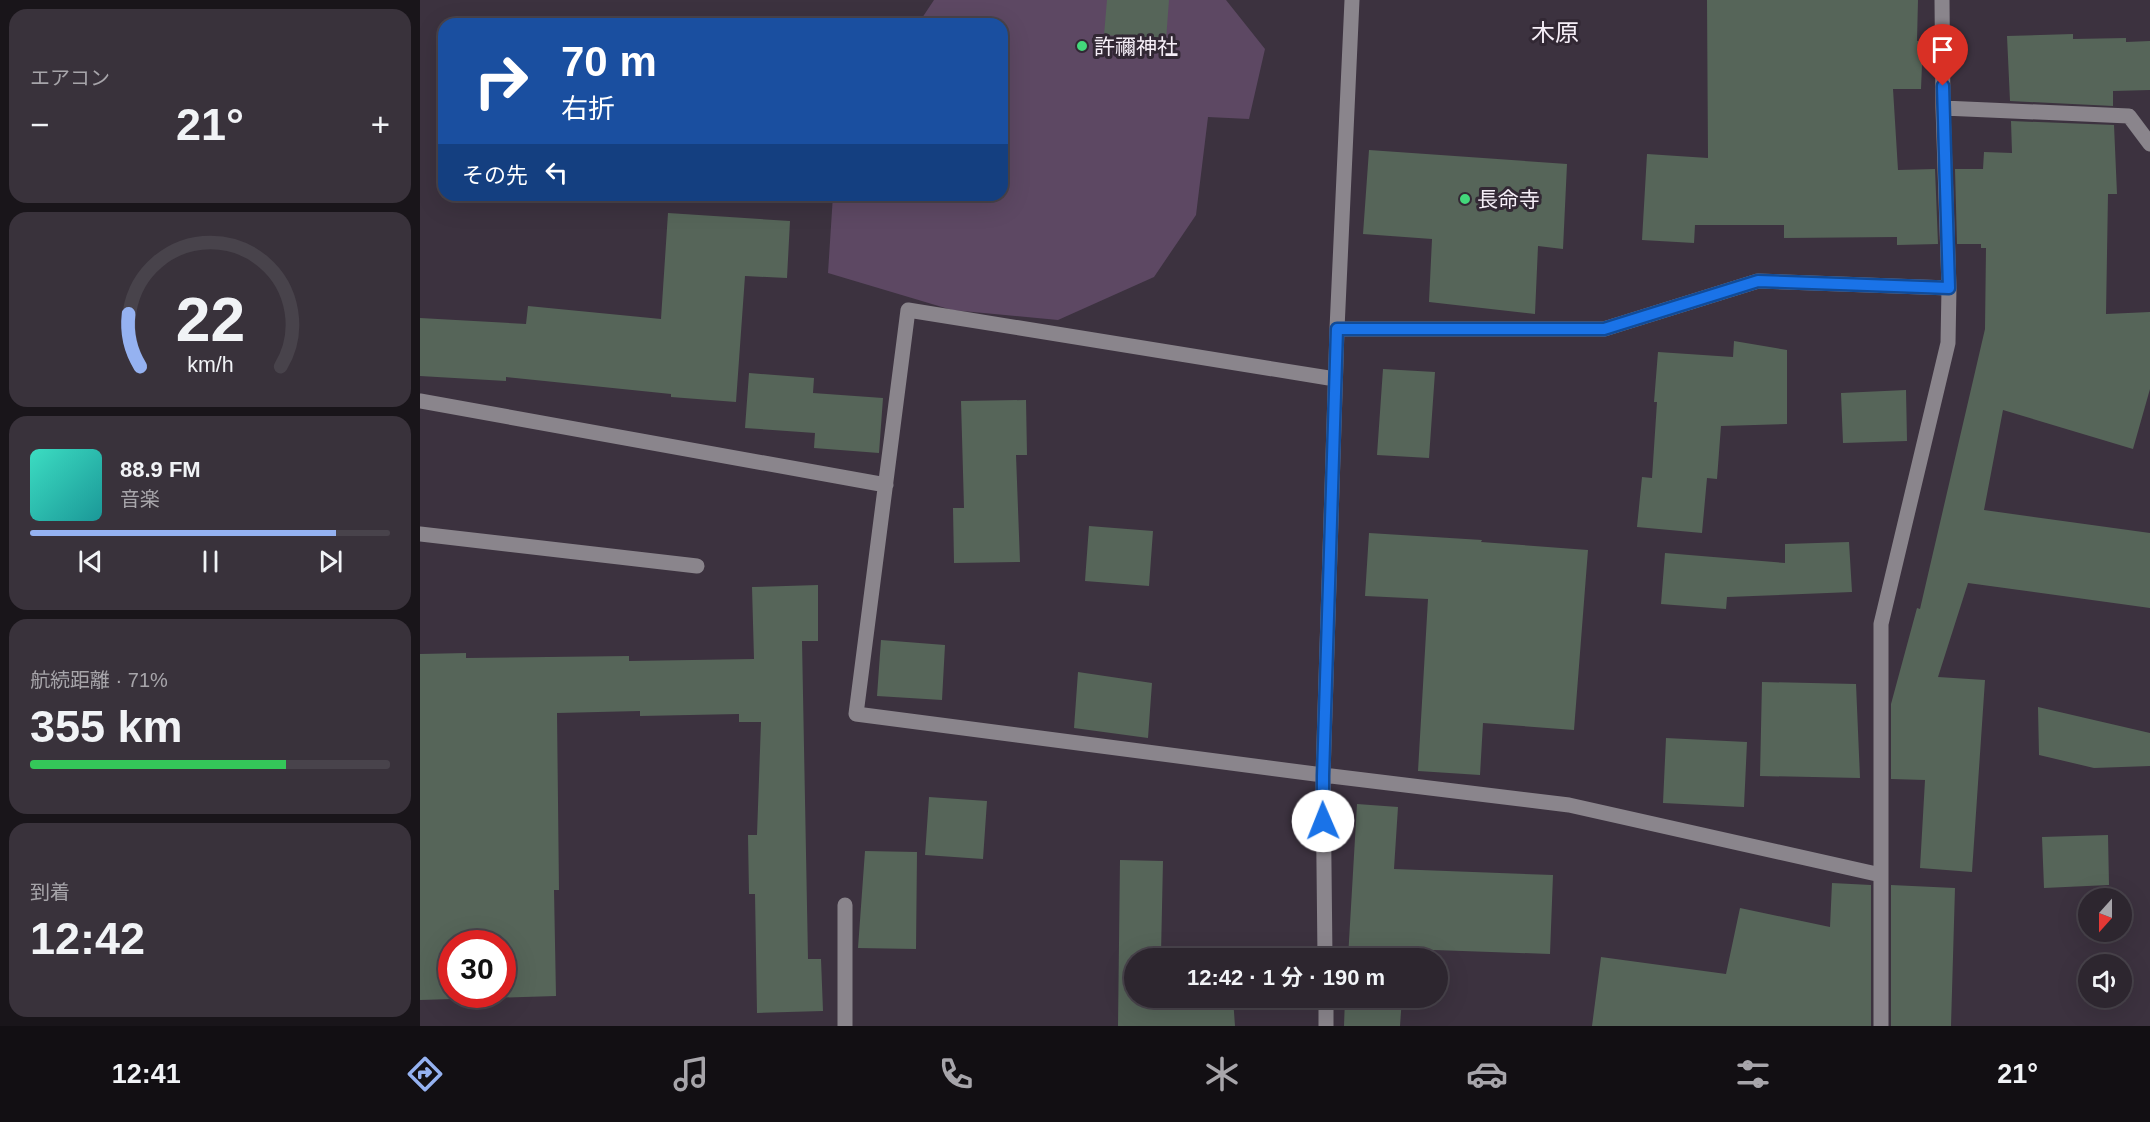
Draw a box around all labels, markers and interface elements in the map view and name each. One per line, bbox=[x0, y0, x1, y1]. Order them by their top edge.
district label: 木原 bbox=[1531, 19, 1579, 46]
pin bbox=[1917, 24, 1968, 86]
icon: arrive bbox=[1926, 33, 1959, 66]
place label: 許禰神社 bbox=[1094, 35, 1178, 58]
text: 70 m bbox=[561, 38, 657, 85]
marker: 許禰神社 bbox=[1075, 39, 1089, 53]
icon: right bbox=[462, 42, 540, 120]
text: エアコン bbox=[30, 67, 110, 89]
text: 右折 bbox=[561, 94, 615, 124]
text: 21° bbox=[176, 99, 244, 150]
text: − bbox=[30, 106, 49, 143]
text: + bbox=[371, 106, 390, 143]
icon: left bbox=[540, 156, 573, 189]
text: その先 bbox=[462, 163, 528, 188]
place label: 長命寺 bbox=[1477, 188, 1540, 211]
marker: 長命寺 bbox=[1458, 192, 1472, 206]
text: 22 bbox=[175, 285, 245, 354]
text: km/h bbox=[187, 353, 233, 377]
text: 88.9 FM bbox=[120, 457, 201, 482]
text: 音楽 bbox=[120, 488, 160, 510]
icon: previous bbox=[74, 545, 107, 578]
icon: pause bbox=[194, 545, 227, 578]
icon: next bbox=[314, 545, 347, 578]
text: 航続距離 · 71% bbox=[30, 669, 168, 691]
text: 355 km bbox=[30, 701, 183, 752]
position arrow bbox=[1291, 789, 1355, 853]
text: 到着 bbox=[30, 881, 70, 903]
north arrow bbox=[2078, 888, 2132, 942]
map controls bbox=[2078, 888, 2132, 1008]
text: 12:42 bbox=[30, 913, 145, 964]
speed limit sign: 30 bbox=[438, 930, 516, 1008]
button: sound bbox=[2078, 954, 2132, 1008]
text: 12:42 · 1 分 · 190 m bbox=[1187, 965, 1385, 990]
icon: directions bbox=[404, 1053, 446, 1095]
icon: music bbox=[670, 1053, 712, 1095]
icon: phone bbox=[935, 1053, 977, 1095]
icon: climate bbox=[1201, 1053, 1243, 1095]
icon: car bbox=[1466, 1053, 1508, 1095]
icon: filters bbox=[1732, 1053, 1774, 1095]
text: 12:41 bbox=[112, 1059, 181, 1089]
text: 21° bbox=[1997, 1059, 2038, 1089]

